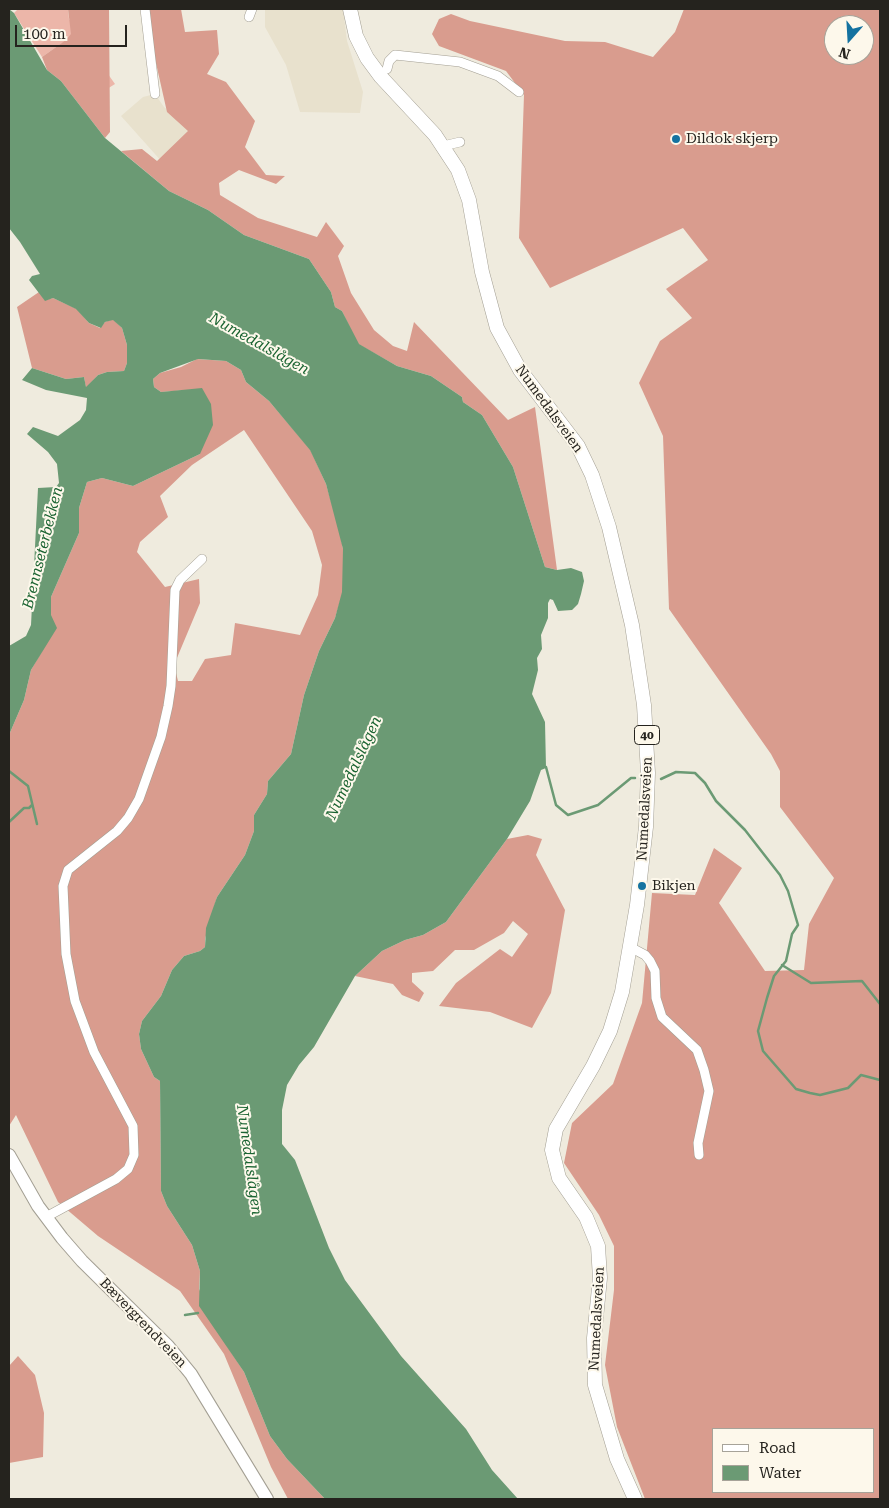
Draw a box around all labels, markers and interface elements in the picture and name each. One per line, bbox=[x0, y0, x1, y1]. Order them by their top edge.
scale bar bbox=[18, 15, 130, 47]
north arrow bbox=[824, 15, 874, 65]
text: 100 m bbox=[23, 25, 66, 43]
text: N bbox=[837, 44, 852, 63]
place label: Dildok skjerp bbox=[686, 131, 778, 147]
marker: Dildok skjerp bbox=[670, 133, 682, 145]
water label: Numedalslågen bbox=[206, 309, 312, 379]
street label: Numedalsveien bbox=[512, 362, 586, 456]
water label: Brennseterbekken bbox=[19, 485, 67, 611]
water label: Numedalslågen bbox=[322, 714, 386, 822]
road number: 40 bbox=[634, 726, 660, 744]
street label: Numedalsveien bbox=[634, 756, 656, 862]
place label: Bikjen bbox=[652, 878, 696, 894]
marker: Bikjen bbox=[636, 880, 648, 892]
water label: Numedalslågen bbox=[232, 1104, 266, 1216]
street label: Numedalsveien bbox=[586, 1266, 608, 1372]
street label: Bævergrendveien bbox=[96, 1275, 190, 1371]
legend bbox=[712, 1428, 874, 1493]
text: Road bbox=[759, 1439, 796, 1457]
text: Water bbox=[759, 1464, 801, 1482]

